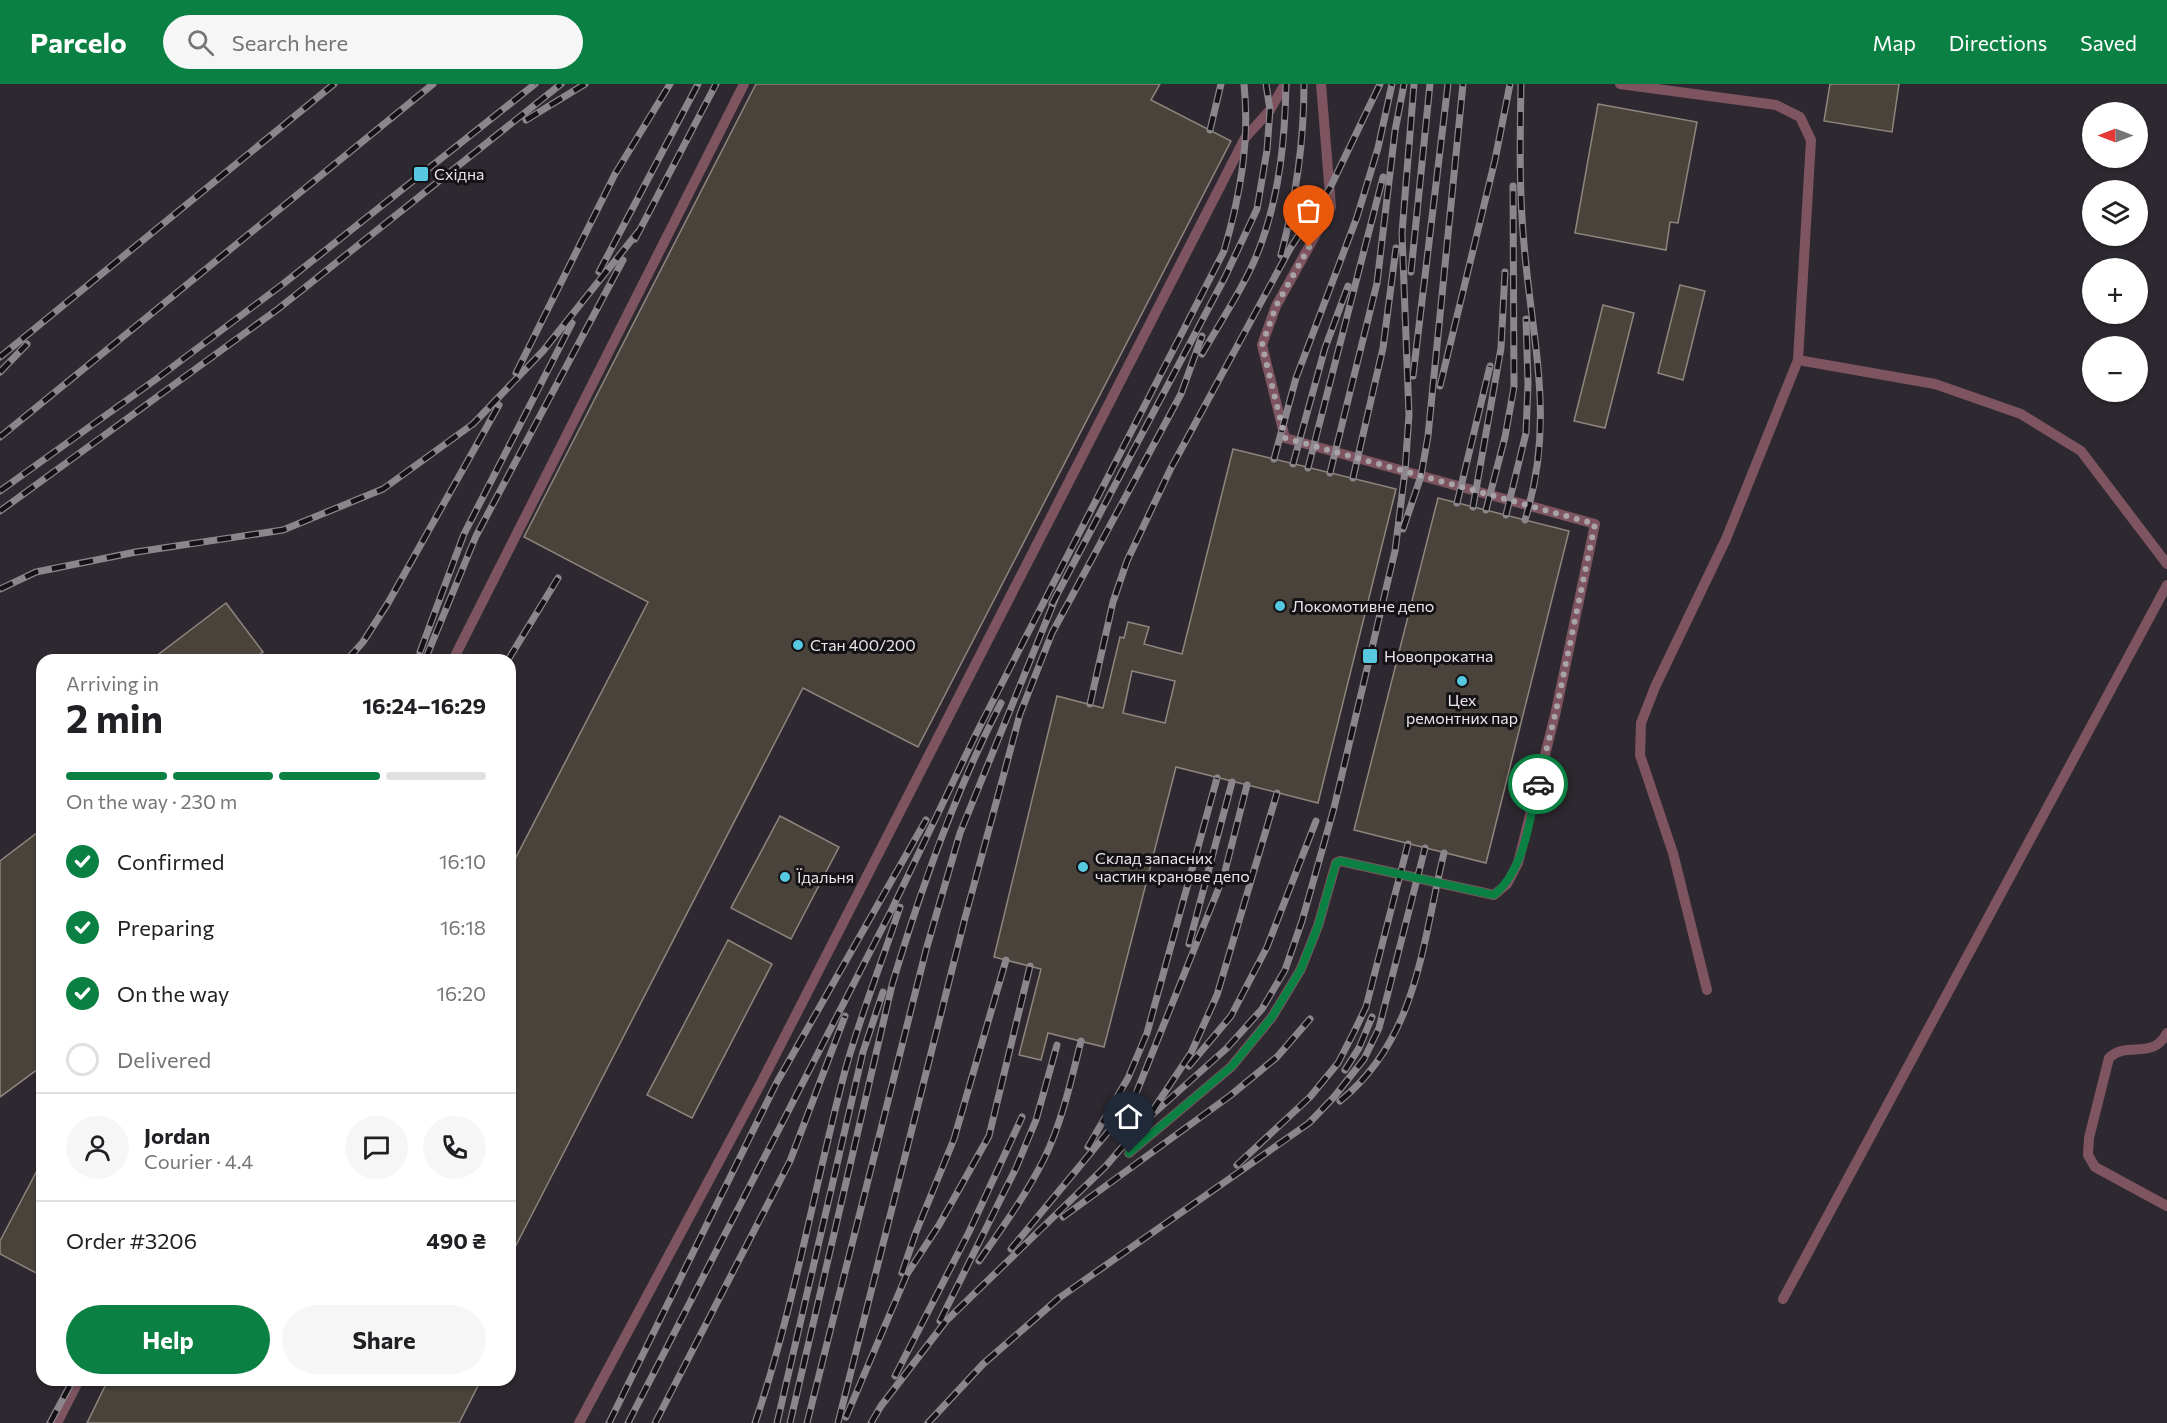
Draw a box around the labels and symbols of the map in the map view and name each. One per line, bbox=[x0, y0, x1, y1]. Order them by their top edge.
north arrow bbox=[2082, 102, 2148, 168]
place label: Східна bbox=[434, 164, 484, 183]
marker: Східна bbox=[412, 165, 430, 183]
pin bbox=[1283, 185, 1334, 247]
place label: Локомотивне депо bbox=[1292, 596, 1434, 615]
marker: Локомотивне депо bbox=[1273, 599, 1287, 613]
place label: Стан 400/200 bbox=[810, 635, 916, 654]
marker: Стан 400/200 bbox=[791, 638, 805, 652]
place label: Новопрокатна bbox=[1384, 646, 1493, 665]
marker: Новопрокатна bbox=[1361, 647, 1379, 665]
marker: Цех ремонтних пар bbox=[1455, 674, 1469, 688]
place label: Цех ремонтних пар bbox=[1406, 690, 1518, 727]
courier bbox=[1508, 754, 1568, 814]
place label: Склад запасних частин кранове депо bbox=[1095, 848, 1250, 885]
marker: Склад запасних частин кранове депо bbox=[1076, 860, 1090, 874]
place label: Їдальня bbox=[796, 867, 854, 886]
marker: Їдальня bbox=[778, 870, 792, 884]
pin bbox=[1103, 1091, 1154, 1153]

